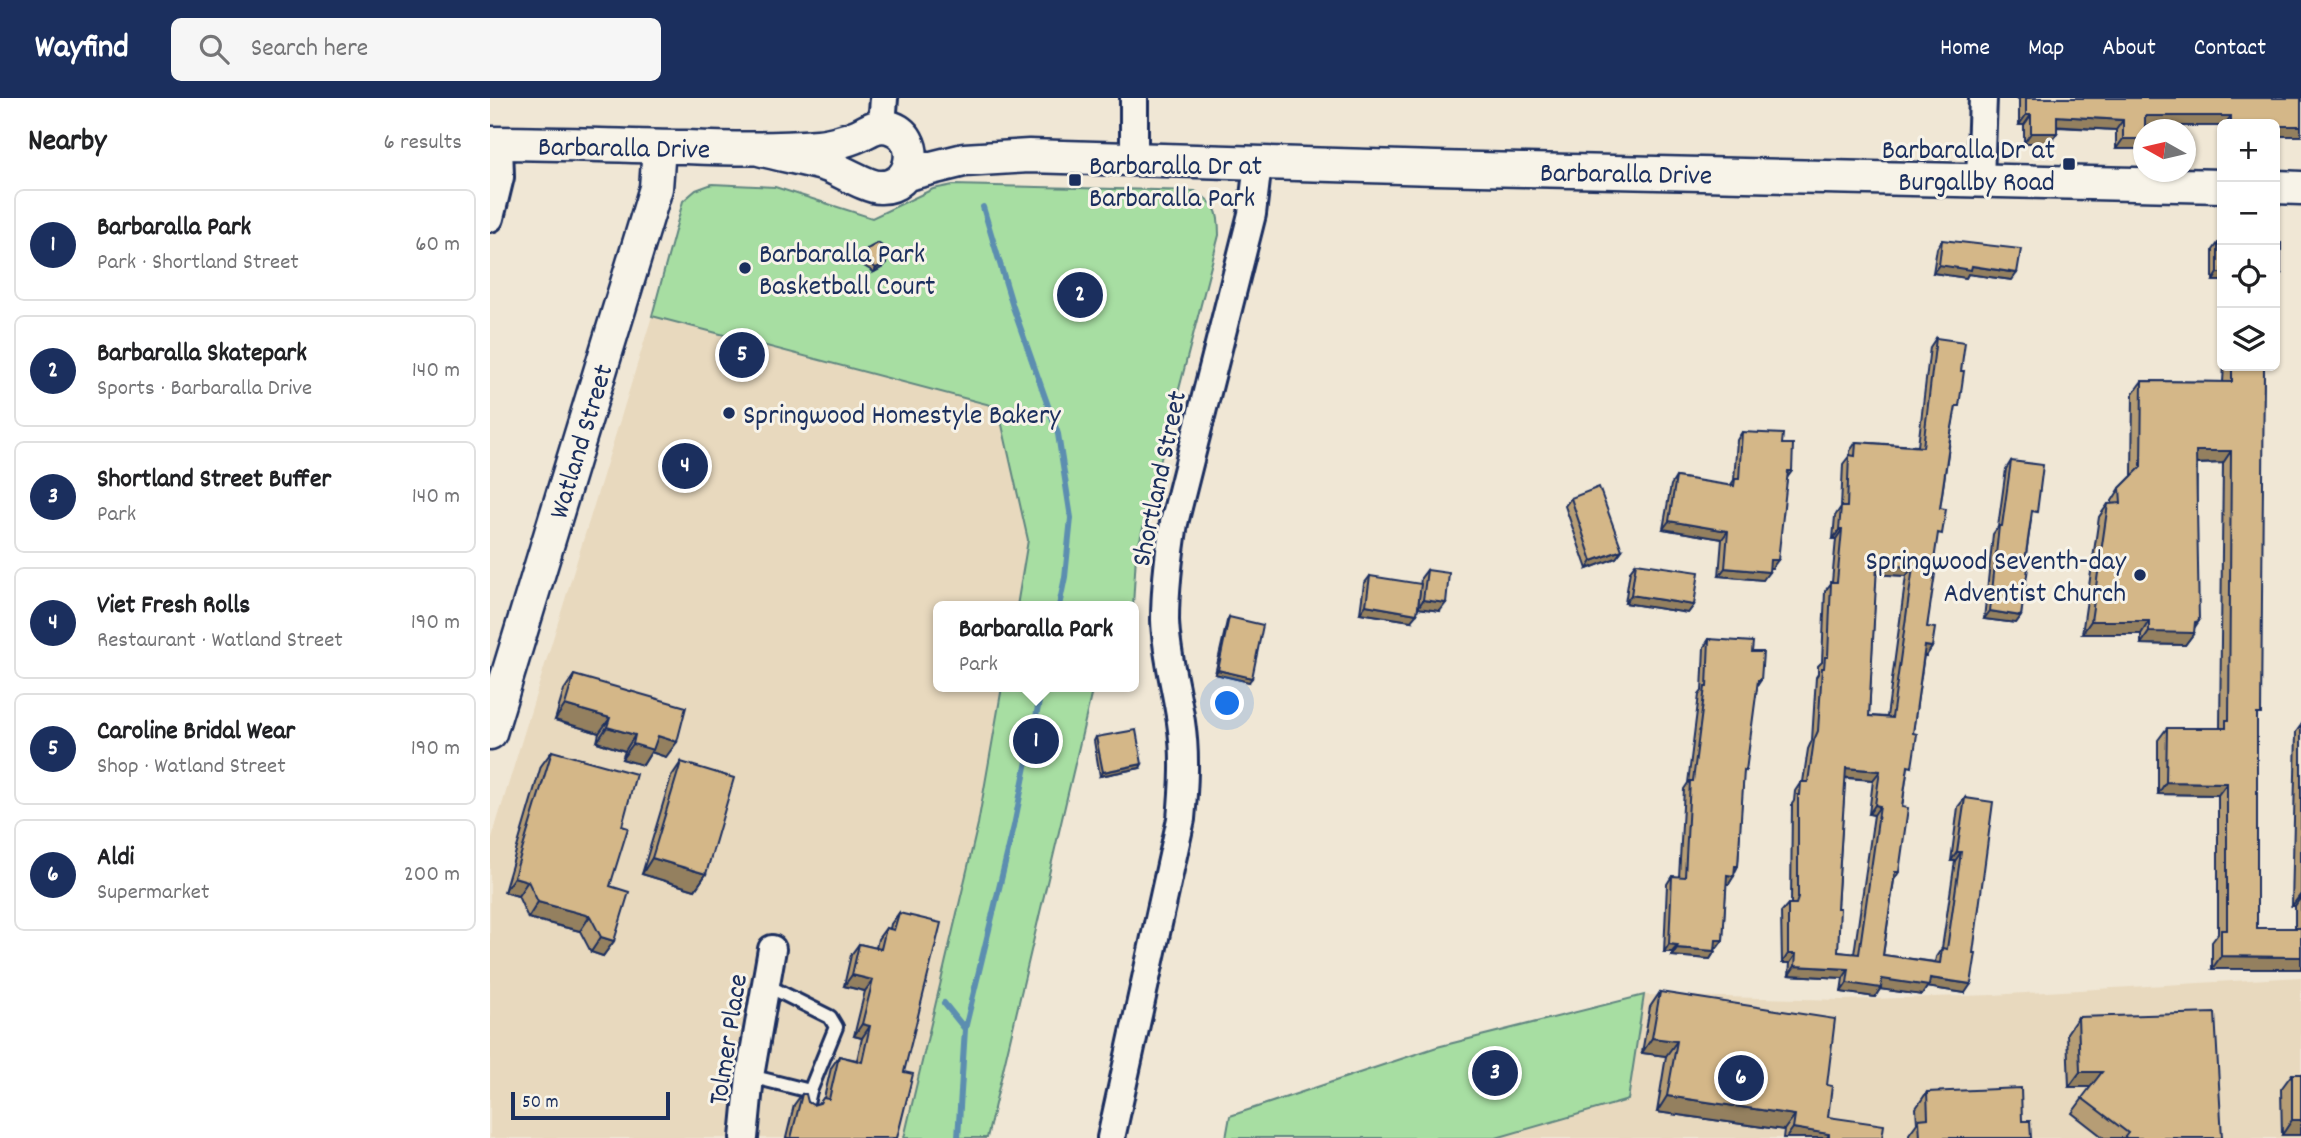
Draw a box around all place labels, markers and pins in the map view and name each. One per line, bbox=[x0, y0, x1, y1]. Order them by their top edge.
place label: Barbaralla Dr at Burgallby Road bbox=[1882, 133, 2055, 205]
place label: Barbaralla Dr at Barbaralla Park bbox=[1089, 149, 1262, 221]
marker: Barbaralla Dr at Burgallby Road bbox=[2061, 156, 2077, 172]
marker: Barbaralla Dr at Barbaralla Park bbox=[1067, 172, 1083, 188]
place label: Barbaralla Park Basketball Court bbox=[759, 237, 935, 309]
marker: Barbaralla Park Basketball Court bbox=[737, 260, 753, 276]
pin: 2 bbox=[1057, 269, 1103, 321]
pin: 5 bbox=[719, 329, 765, 381]
place label: Springwood Homestyle Bakery bbox=[743, 398, 1061, 438]
marker: Springwood Homestyle Bakery bbox=[721, 405, 737, 421]
pin: 4 bbox=[662, 440, 708, 492]
place label: Springwood Seventh-day Adventist Church bbox=[1866, 544, 2127, 616]
marker: Springwood Seventh-day Adventist Church bbox=[2132, 567, 2148, 583]
pin: 1 bbox=[1013, 715, 1059, 767]
pin: 3 bbox=[1472, 1047, 1518, 1099]
pin: 6 bbox=[1718, 1052, 1764, 1104]

